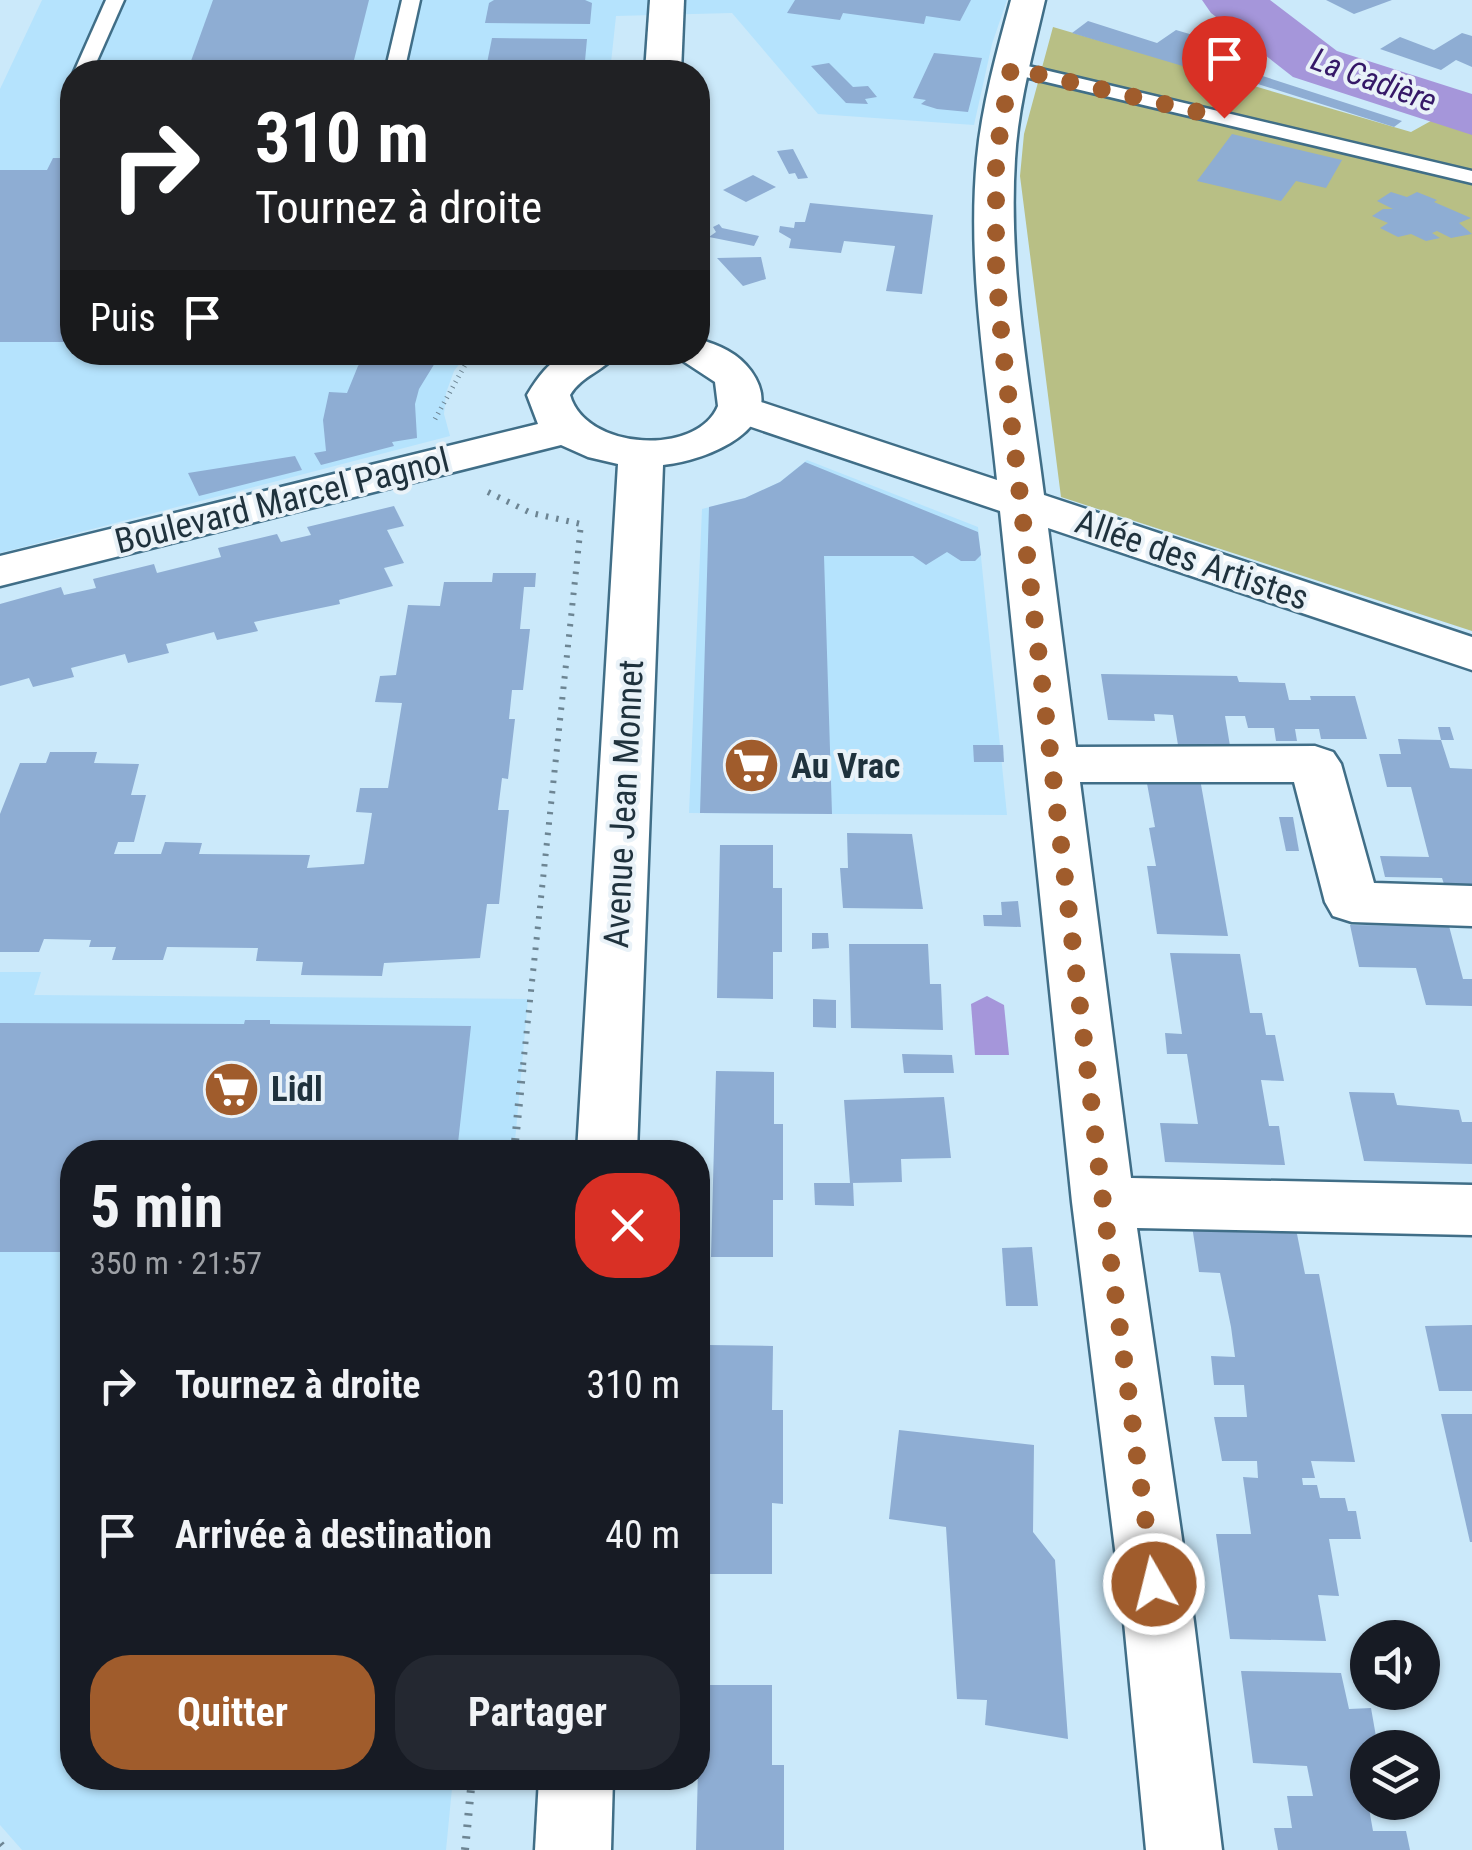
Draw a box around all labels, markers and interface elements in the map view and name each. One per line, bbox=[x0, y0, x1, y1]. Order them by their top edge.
pin bbox=[1182, 16, 1267, 119]
icon: arrive bbox=[1197, 31, 1252, 86]
water label: La Cadière bbox=[1306, 40, 1442, 120]
text: 310 m bbox=[255, 97, 429, 179]
icon: right bbox=[90, 100, 220, 230]
text: Tournez à droite bbox=[255, 181, 542, 234]
icon: arrive bbox=[175, 290, 230, 345]
text: Puis bbox=[90, 296, 155, 340]
street label: Boulevard Marcel Pagnol bbox=[111, 440, 453, 562]
street label: Allée des Artistes bbox=[1070, 501, 1314, 619]
street label: Avenue Jean Monnet bbox=[596, 659, 652, 949]
supermarket icon: Au Vrac bbox=[722, 736, 782, 796]
place label: Au Vrac bbox=[791, 746, 900, 787]
supermarket icon: Lidl bbox=[202, 1059, 262, 1119]
place label: Lidl bbox=[271, 1069, 323, 1110]
text: 5 min bbox=[90, 1171, 223, 1242]
button: close bbox=[575, 1173, 680, 1278]
text: 350 m · 21:57 bbox=[90, 1244, 262, 1282]
icon: right bbox=[90, 1358, 145, 1413]
text: Tournez à droite bbox=[175, 1363, 421, 1407]
text: 310 m bbox=[586, 1363, 680, 1407]
icon: arrive bbox=[90, 1508, 145, 1563]
text: Arrivée à destination bbox=[175, 1513, 492, 1557]
text: 40 m bbox=[605, 1513, 680, 1557]
position arrow bbox=[1102, 1532, 1206, 1636]
map controls bbox=[1350, 1620, 1440, 1820]
button: sound bbox=[1350, 1620, 1440, 1710]
button: Quitter bbox=[90, 1655, 375, 1770]
button: Partager bbox=[395, 1655, 680, 1770]
button: layers bbox=[1350, 1730, 1440, 1820]

